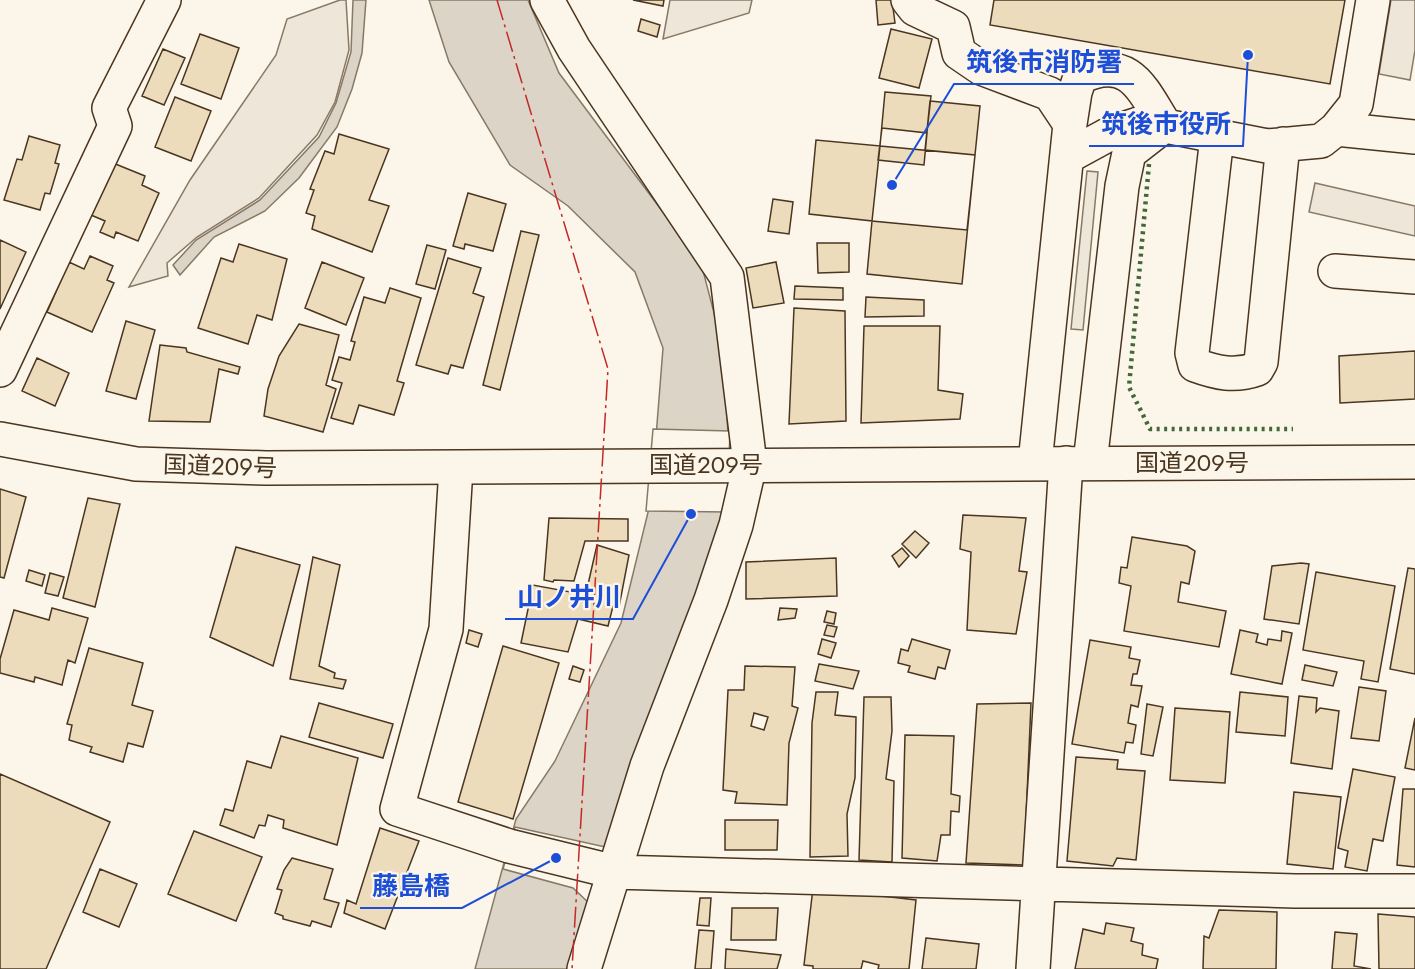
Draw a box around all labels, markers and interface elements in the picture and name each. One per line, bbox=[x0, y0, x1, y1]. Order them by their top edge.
callout: 筑後市消防署 bbox=[954, 40, 1134, 84]
text: 筑後市消防署 bbox=[966, 43, 1122, 81]
callout: 筑後市役所 bbox=[1089, 102, 1243, 146]
text: 筑後市役所 bbox=[1101, 105, 1231, 143]
street label: 国道209号 bbox=[1135, 445, 1249, 480]
street label: 国道209号 bbox=[162, 447, 278, 485]
street label: 国道209号 bbox=[649, 447, 763, 482]
callout: 山ノ井川 bbox=[505, 575, 633, 619]
text: 山ノ井川 bbox=[517, 578, 621, 616]
callout: 藤島橋 bbox=[360, 864, 462, 908]
text: 藤島橋 bbox=[372, 867, 450, 905]

